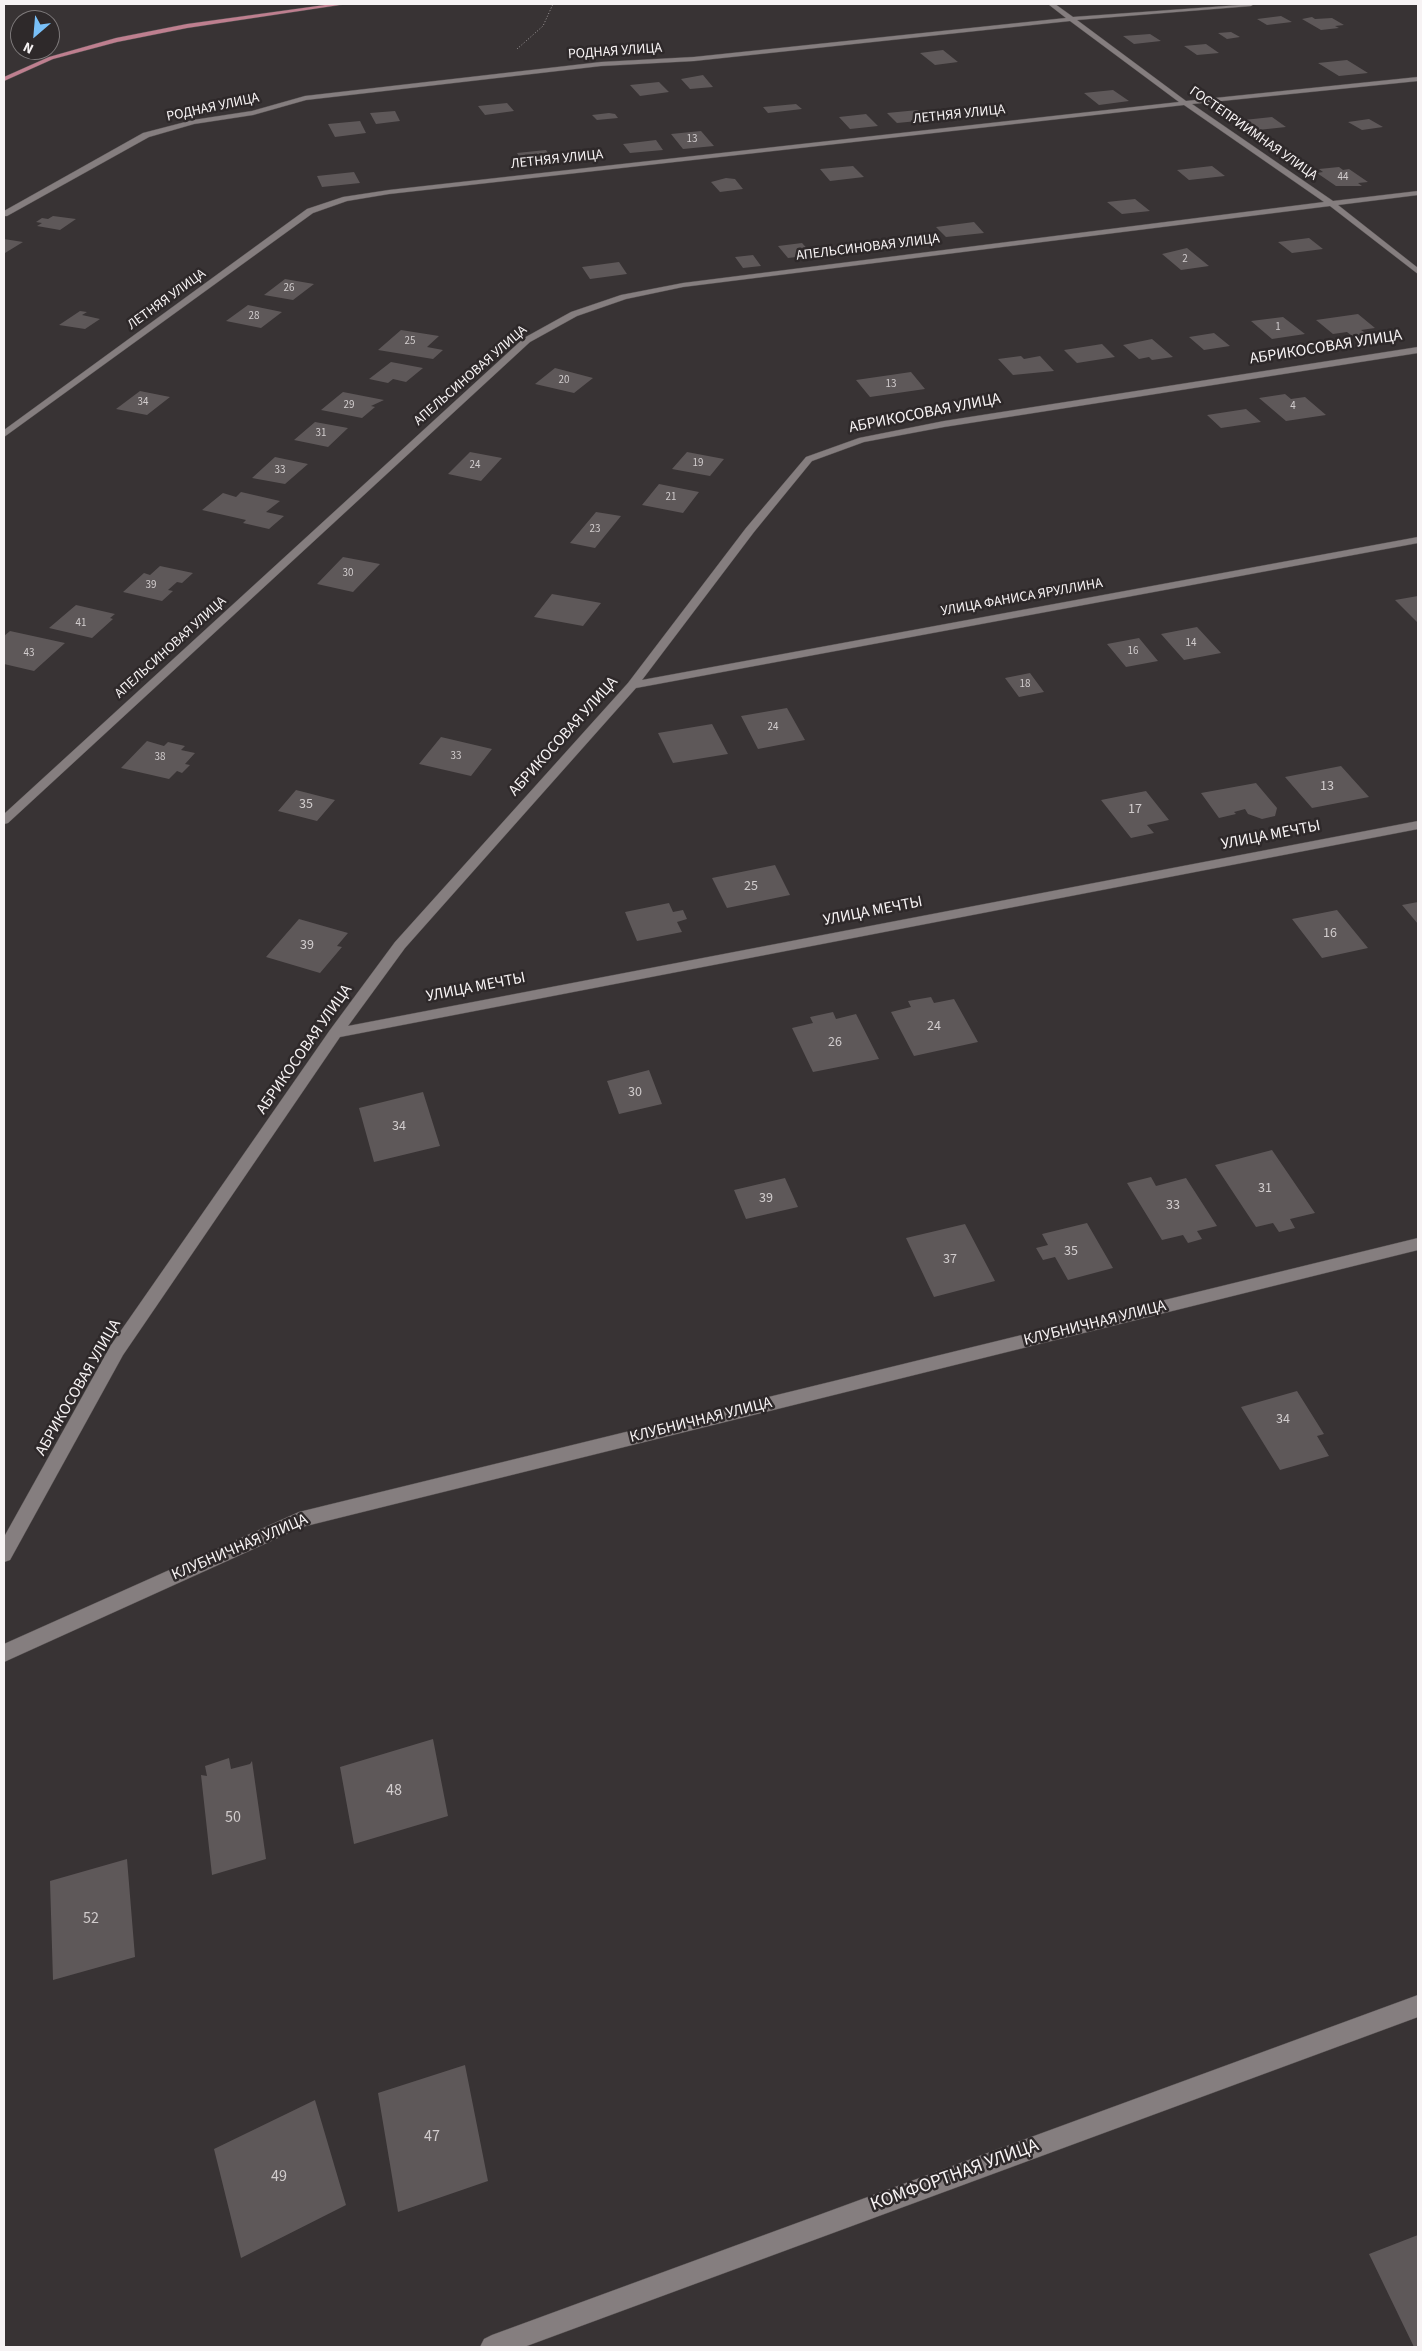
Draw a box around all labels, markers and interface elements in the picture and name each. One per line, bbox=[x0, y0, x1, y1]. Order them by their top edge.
north arrow bbox=[10, 10, 60, 60]
text: N bbox=[20, 36, 37, 58]
street label: РОДНАЯ УЛИЦА bbox=[567, 40, 663, 64]
street label: ГОСТЕПРИИМНАЯ УЛИЦА bbox=[1186, 83, 1320, 185]
street label: РОДНАЯ УЛИЦА bbox=[165, 90, 261, 126]
street label: ЛЕТНЯЯ УЛИЦА bbox=[912, 102, 1006, 128]
house number: 13 bbox=[687, 133, 697, 147]
street label: ЛЕТНЯЯ УЛИЦА bbox=[510, 147, 604, 173]
house number: 44 bbox=[1338, 171, 1348, 185]
street label: АПЕЛЬСИНОВАЯ УЛИЦА bbox=[795, 231, 941, 265]
house number: 2 bbox=[1182, 253, 1188, 267]
street label: ЛЕТНЯЯ УЛИЦА bbox=[124, 266, 210, 334]
house number: 26 bbox=[284, 282, 294, 296]
house number: 28 bbox=[249, 310, 259, 324]
house number: 1 bbox=[1275, 321, 1281, 335]
street label: АПЕЛЬСИНОВАЯ УЛИЦА bbox=[411, 322, 531, 430]
street label: АБРИКОСОВАЯ УЛИЦА bbox=[1248, 326, 1404, 370]
house number: 25 bbox=[405, 335, 415, 349]
house number: 20 bbox=[559, 374, 569, 388]
house number: 13 bbox=[886, 378, 896, 392]
street label: АБРИКОСОВАЯ УЛИЦА bbox=[848, 390, 1002, 438]
house number: 34 bbox=[138, 396, 148, 410]
house number: 29 bbox=[344, 399, 354, 413]
house number: 4 bbox=[1290, 400, 1296, 414]
house number: 31 bbox=[316, 427, 326, 441]
house number: 19 bbox=[693, 457, 703, 471]
house number: 24 bbox=[470, 459, 480, 473]
house number: 33 bbox=[275, 464, 285, 478]
house number: 21 bbox=[666, 491, 676, 505]
house number: 23 bbox=[590, 523, 600, 537]
house number: 30 bbox=[343, 567, 353, 581]
street label: УЛИЦА ФАНИСА ЯРУЛЛИНА bbox=[940, 575, 1104, 621]
house number: 39 bbox=[146, 579, 156, 593]
street label: АПЕЛЬСИНОВАЯ УЛИЦА bbox=[112, 593, 230, 703]
house number: 41 bbox=[76, 617, 86, 631]
house number: 14 bbox=[1186, 637, 1196, 651]
house number: 16 bbox=[1128, 645, 1138, 659]
house number: 43 bbox=[24, 647, 34, 661]
street label: АБРИКОСОВАЯ УЛИЦА bbox=[505, 673, 623, 801]
house number: 18 bbox=[1020, 678, 1030, 692]
house number: 24 bbox=[768, 721, 778, 735]
house number: 33 bbox=[451, 750, 461, 764]
house number: 38 bbox=[155, 751, 165, 765]
house number: 13 bbox=[1320, 779, 1334, 795]
house number: 35 bbox=[299, 797, 313, 813]
house number: 17 bbox=[1128, 802, 1142, 818]
street label: УЛИЦА МЕЧТЫ bbox=[1220, 817, 1322, 855]
house number: 25 bbox=[744, 879, 758, 895]
street label: УЛИЦА МЕЧТЫ bbox=[822, 893, 924, 931]
house number: 16 bbox=[1323, 926, 1337, 942]
house number: 39 bbox=[300, 938, 314, 954]
street label: УЛИЦА МЕЧТЫ bbox=[425, 969, 527, 1007]
street label: АБРИКОСОВАЯ УЛИЦА bbox=[253, 981, 357, 1119]
house number: 24 bbox=[927, 1019, 941, 1035]
house number: 26 bbox=[828, 1035, 842, 1051]
house number: 30 bbox=[628, 1085, 642, 1101]
house number: 34 bbox=[392, 1119, 406, 1135]
house number: 31 bbox=[1258, 1181, 1272, 1197]
house number: 39 bbox=[759, 1191, 773, 1207]
house number: 33 bbox=[1166, 1198, 1180, 1214]
house number: 35 bbox=[1064, 1244, 1078, 1260]
house number: 37 bbox=[943, 1252, 957, 1268]
street label: КЛУБНИЧНАЯ УЛИЦА bbox=[1022, 1297, 1168, 1351]
street label: АБРИКОСОВАЯ УЛИЦА bbox=[32, 1317, 126, 1459]
street label: КЛУБНИЧНАЯ УЛИЦА bbox=[628, 1394, 774, 1448]
house number: 34 bbox=[1276, 1412, 1290, 1428]
street label: КЛУБНИЧНАЯ УЛИЦА bbox=[169, 1511, 311, 1585]
house number: 48 bbox=[386, 1781, 402, 1801]
house number: 50 bbox=[225, 1808, 241, 1828]
house number: 52 bbox=[83, 1909, 99, 1929]
house number: 47 bbox=[424, 2127, 440, 2147]
street label: КОМФОРТНАЯ УЛИЦА bbox=[868, 2135, 1042, 2217]
house number: 49 bbox=[271, 2167, 287, 2187]

